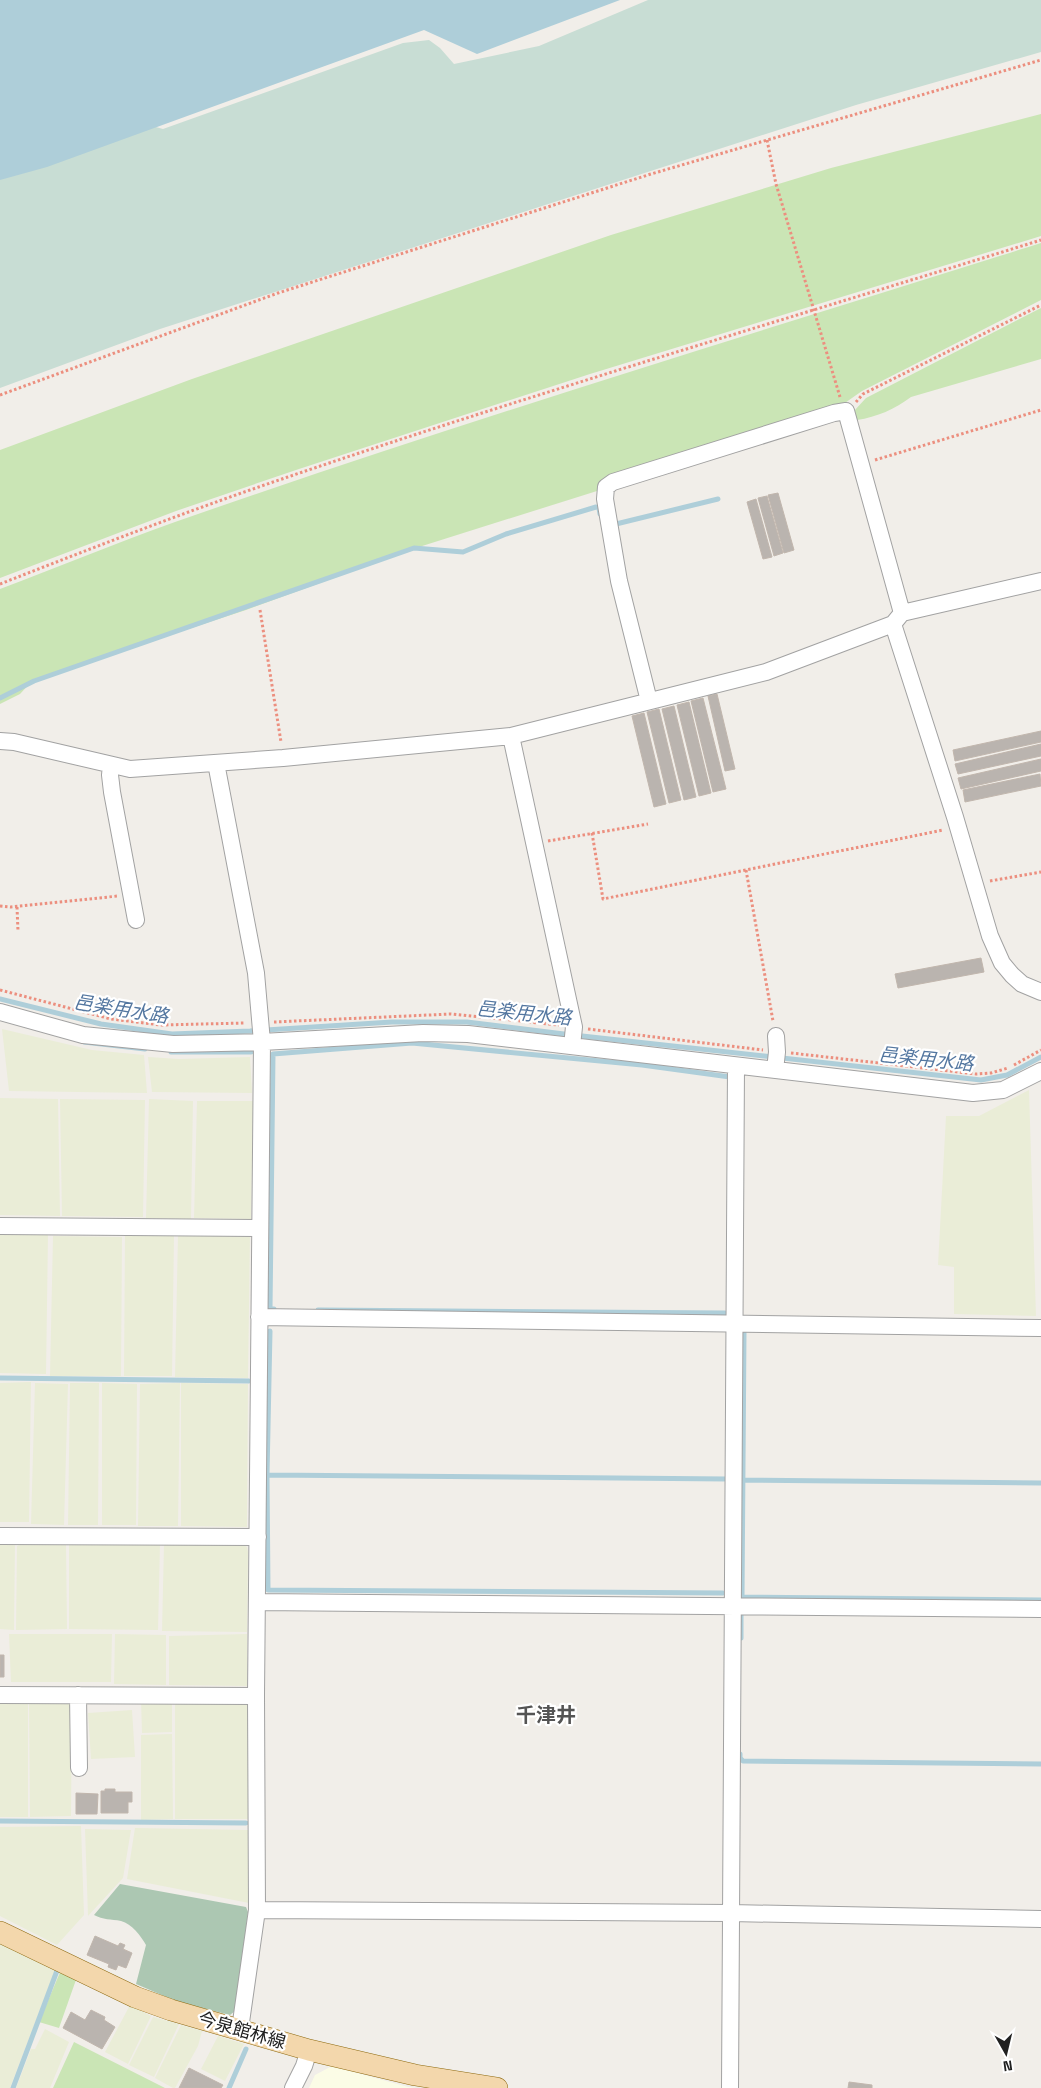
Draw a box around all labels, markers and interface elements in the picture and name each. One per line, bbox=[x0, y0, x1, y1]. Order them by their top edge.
water label: 邑楽用水路 bbox=[72, 989, 172, 1029]
water label: 邑楽用水路 bbox=[475, 996, 575, 1031]
water label: 邑楽用水路 bbox=[877, 1042, 977, 1077]
district label: 千津井 bbox=[516, 1702, 576, 1728]
street label: 今泉館林線 bbox=[196, 2007, 288, 2053]
north arrow bbox=[981, 2028, 1031, 2078]
text: N bbox=[1002, 2056, 1014, 2075]

